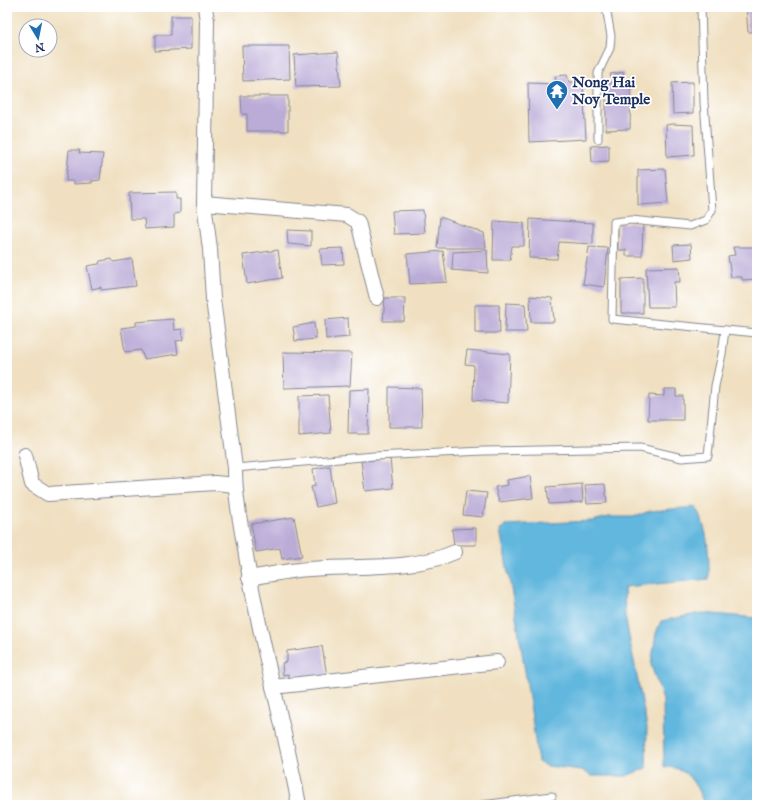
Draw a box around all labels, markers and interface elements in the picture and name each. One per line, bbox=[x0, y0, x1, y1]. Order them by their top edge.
north arrow bbox=[18, 18, 58, 58]
text: N bbox=[33, 39, 46, 55]
place label: Nong Hai Noy Temple bbox=[571, 73, 650, 109]
temple icon: Nong Hai Noy Temple bbox=[544, 78, 570, 111]

